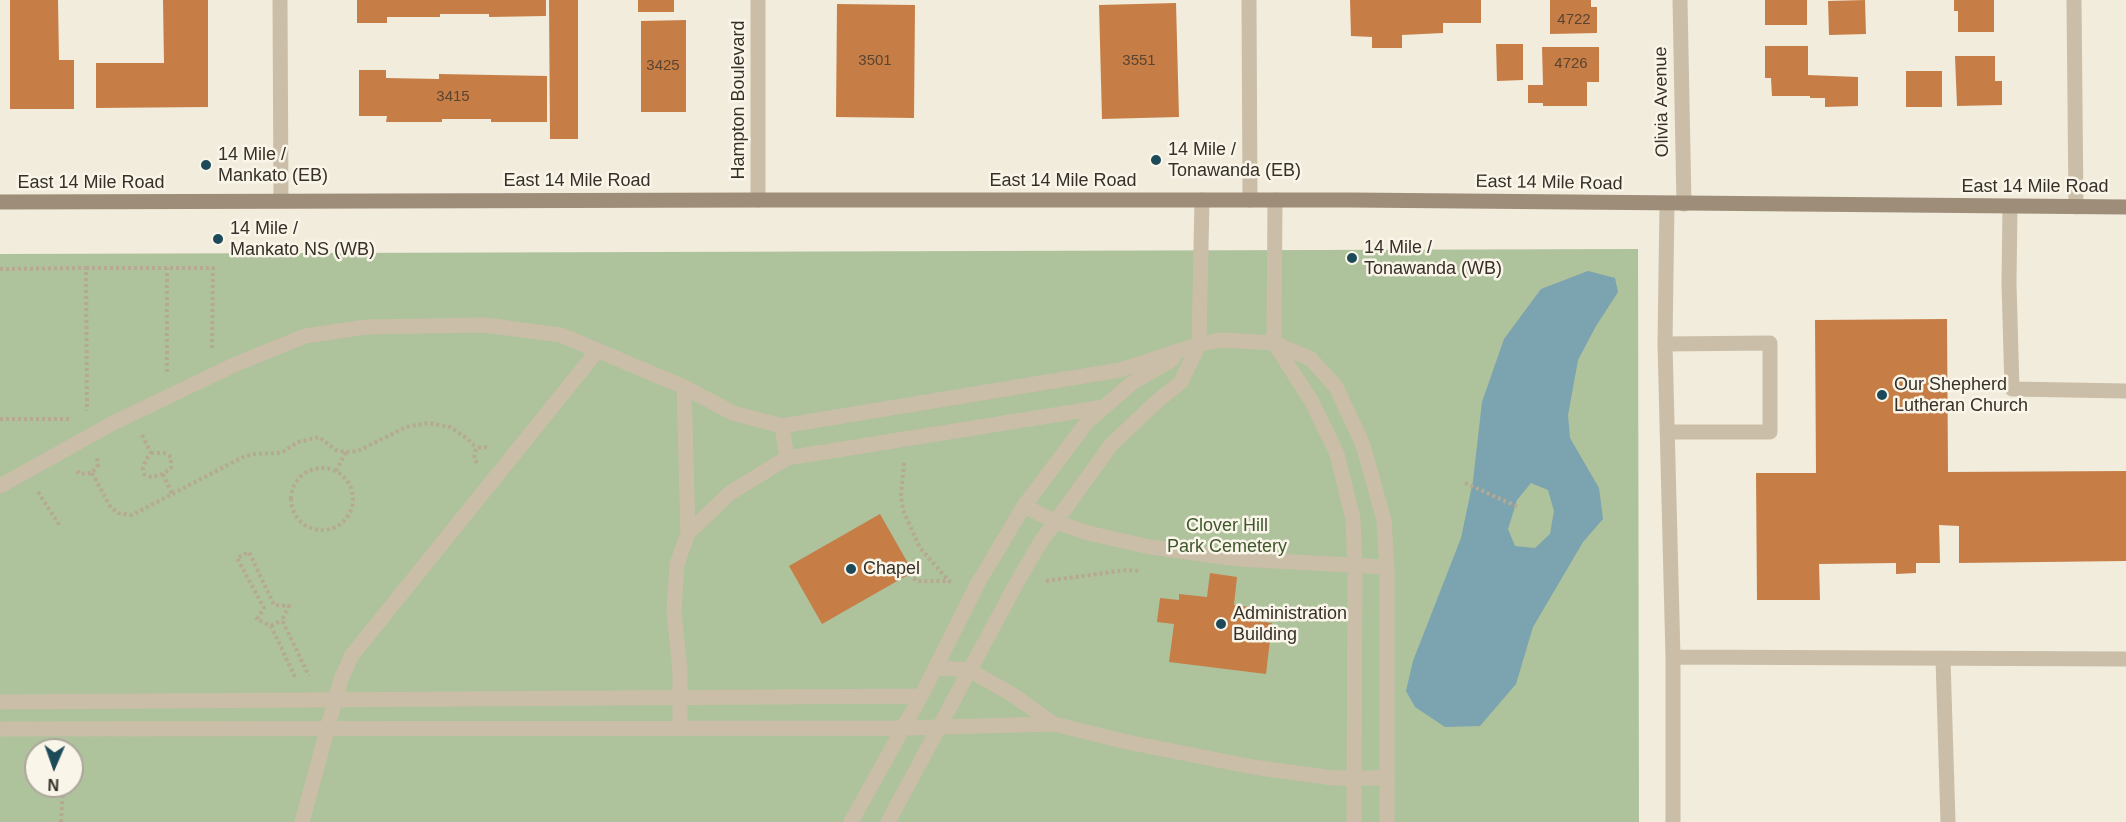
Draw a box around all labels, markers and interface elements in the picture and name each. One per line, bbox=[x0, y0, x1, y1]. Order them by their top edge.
house number: 4722 bbox=[1557, 11, 1591, 29]
street label: Hampton Boulevard bbox=[728, 20, 750, 180]
street label: Olivia Avenue bbox=[1650, 46, 1674, 158]
house number: 3501 bbox=[858, 52, 892, 70]
house number: 3551 bbox=[1122, 52, 1156, 70]
house number: 4726 bbox=[1554, 55, 1588, 73]
house number: 3425 bbox=[646, 57, 680, 75]
house number: 3415 bbox=[436, 88, 470, 106]
place label: 14 Mile / Tonawanda (EB) bbox=[1168, 139, 1301, 182]
place label: 14 Mile / Mankato (EB) bbox=[218, 144, 328, 186]
marker: 14 Mile / Tonawanda (EB) bbox=[1149, 153, 1163, 167]
marker: 14 Mile / Mankato (EB) bbox=[199, 158, 213, 172]
street label: East 14 Mile Road bbox=[503, 170, 651, 192]
street label: East 14 Mile Road bbox=[989, 170, 1137, 192]
street label: East 14 Mile Road bbox=[1475, 171, 1623, 195]
street label: East 14 Mile Road bbox=[17, 172, 165, 194]
street label: East 14 Mile Road bbox=[1961, 176, 2109, 198]
place label: 14 Mile / Mankato NS (WB) bbox=[230, 218, 375, 260]
marker: 14 Mile / Mankato NS (WB) bbox=[211, 232, 225, 246]
place label: 14 Mile / Tonawanda (WB) bbox=[1364, 237, 1502, 280]
marker: 14 Mile / Tonawanda (WB) bbox=[1345, 251, 1359, 265]
place label: Our Shepherd Lutheran Church bbox=[1894, 374, 2028, 416]
marker: Our Shepherd Lutheran Church bbox=[1875, 388, 1889, 402]
park label: Clover Hill Park Cemetery bbox=[1167, 515, 1287, 558]
place label: Chapel bbox=[863, 558, 920, 580]
marker: Chapel bbox=[844, 562, 858, 576]
place label: Administration Building bbox=[1233, 603, 1347, 646]
marker: Administration Building bbox=[1214, 617, 1228, 631]
north arrow bbox=[24, 738, 84, 798]
text: N bbox=[47, 776, 59, 793]

